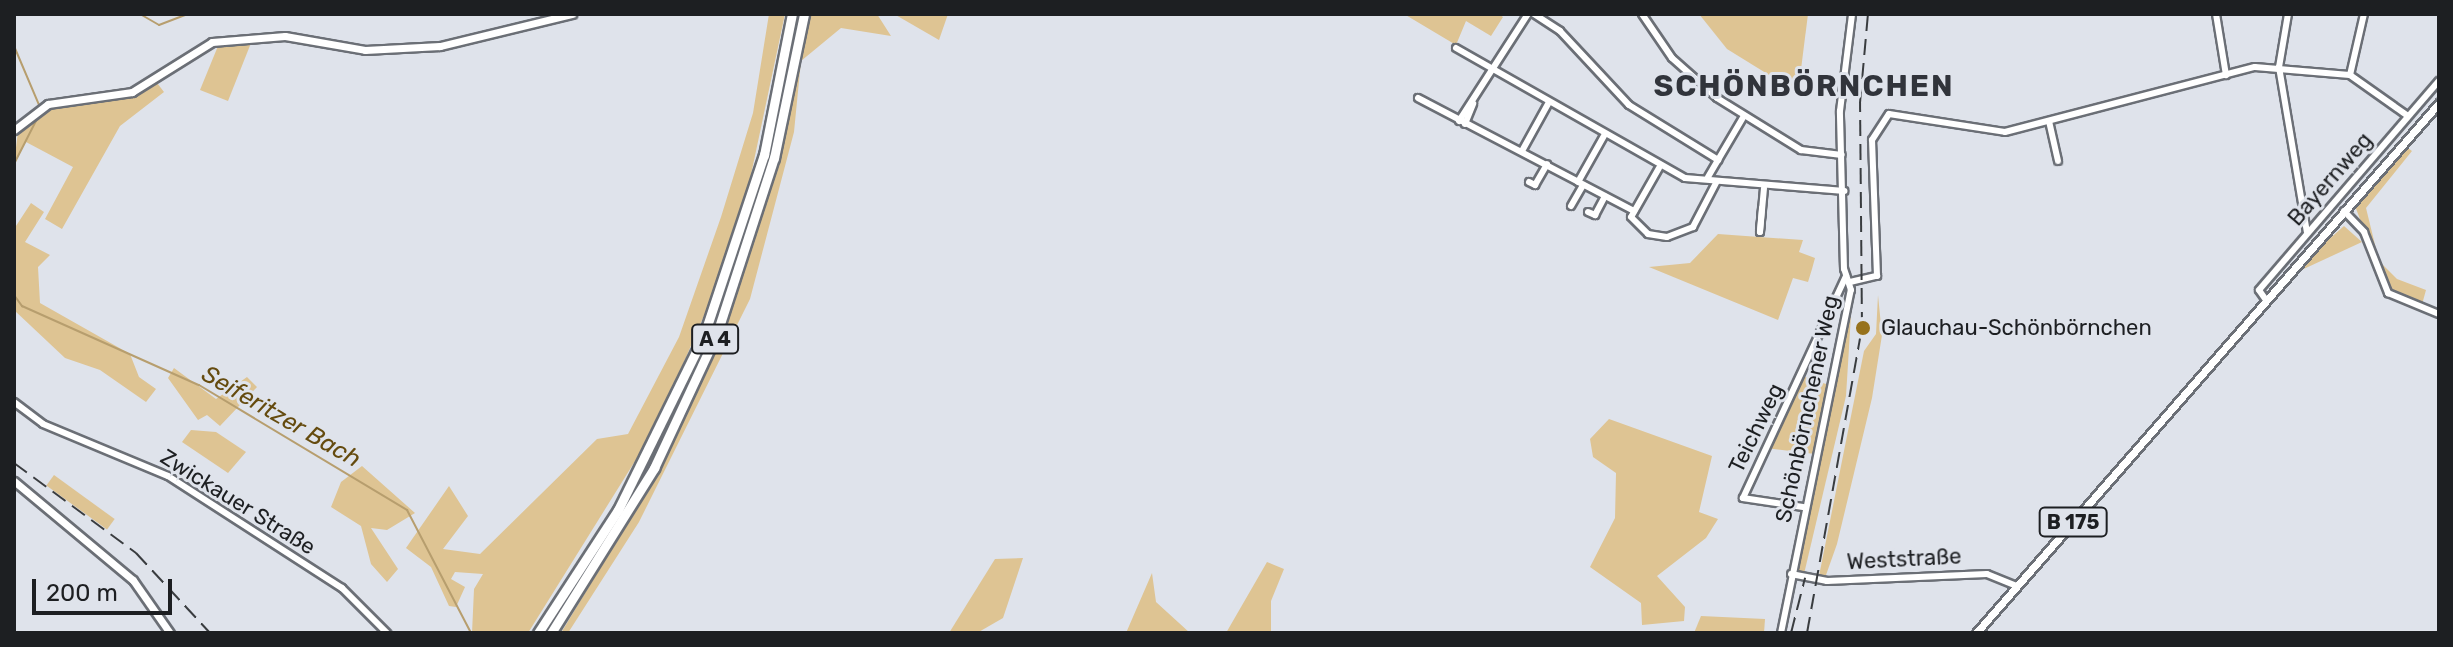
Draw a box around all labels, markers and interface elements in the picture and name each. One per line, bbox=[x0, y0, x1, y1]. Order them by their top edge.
district label: SCHÖNBÖRNCHEN bbox=[1653, 68, 1955, 104]
street label: Bayernweg bbox=[2282, 127, 2378, 231]
street label: Schönbörnchener Weg bbox=[1770, 293, 1844, 525]
place label: Glauchau-Schönbörnchen bbox=[1881, 315, 2152, 341]
marker: Glauchau-Schönbörnchen bbox=[1852, 317, 1874, 339]
road number: A 4 bbox=[689, 323, 741, 355]
water label: Seiferitzer Bach bbox=[196, 360, 366, 474]
street label: Teichweg bbox=[1723, 379, 1789, 477]
street label: Zwickauer Straße bbox=[155, 444, 321, 560]
road number: B 175 bbox=[2037, 506, 2109, 538]
street label: Weststraße bbox=[1846, 543, 1962, 575]
scale bar bbox=[36, 563, 176, 613]
text: 200 m bbox=[46, 579, 118, 607]

